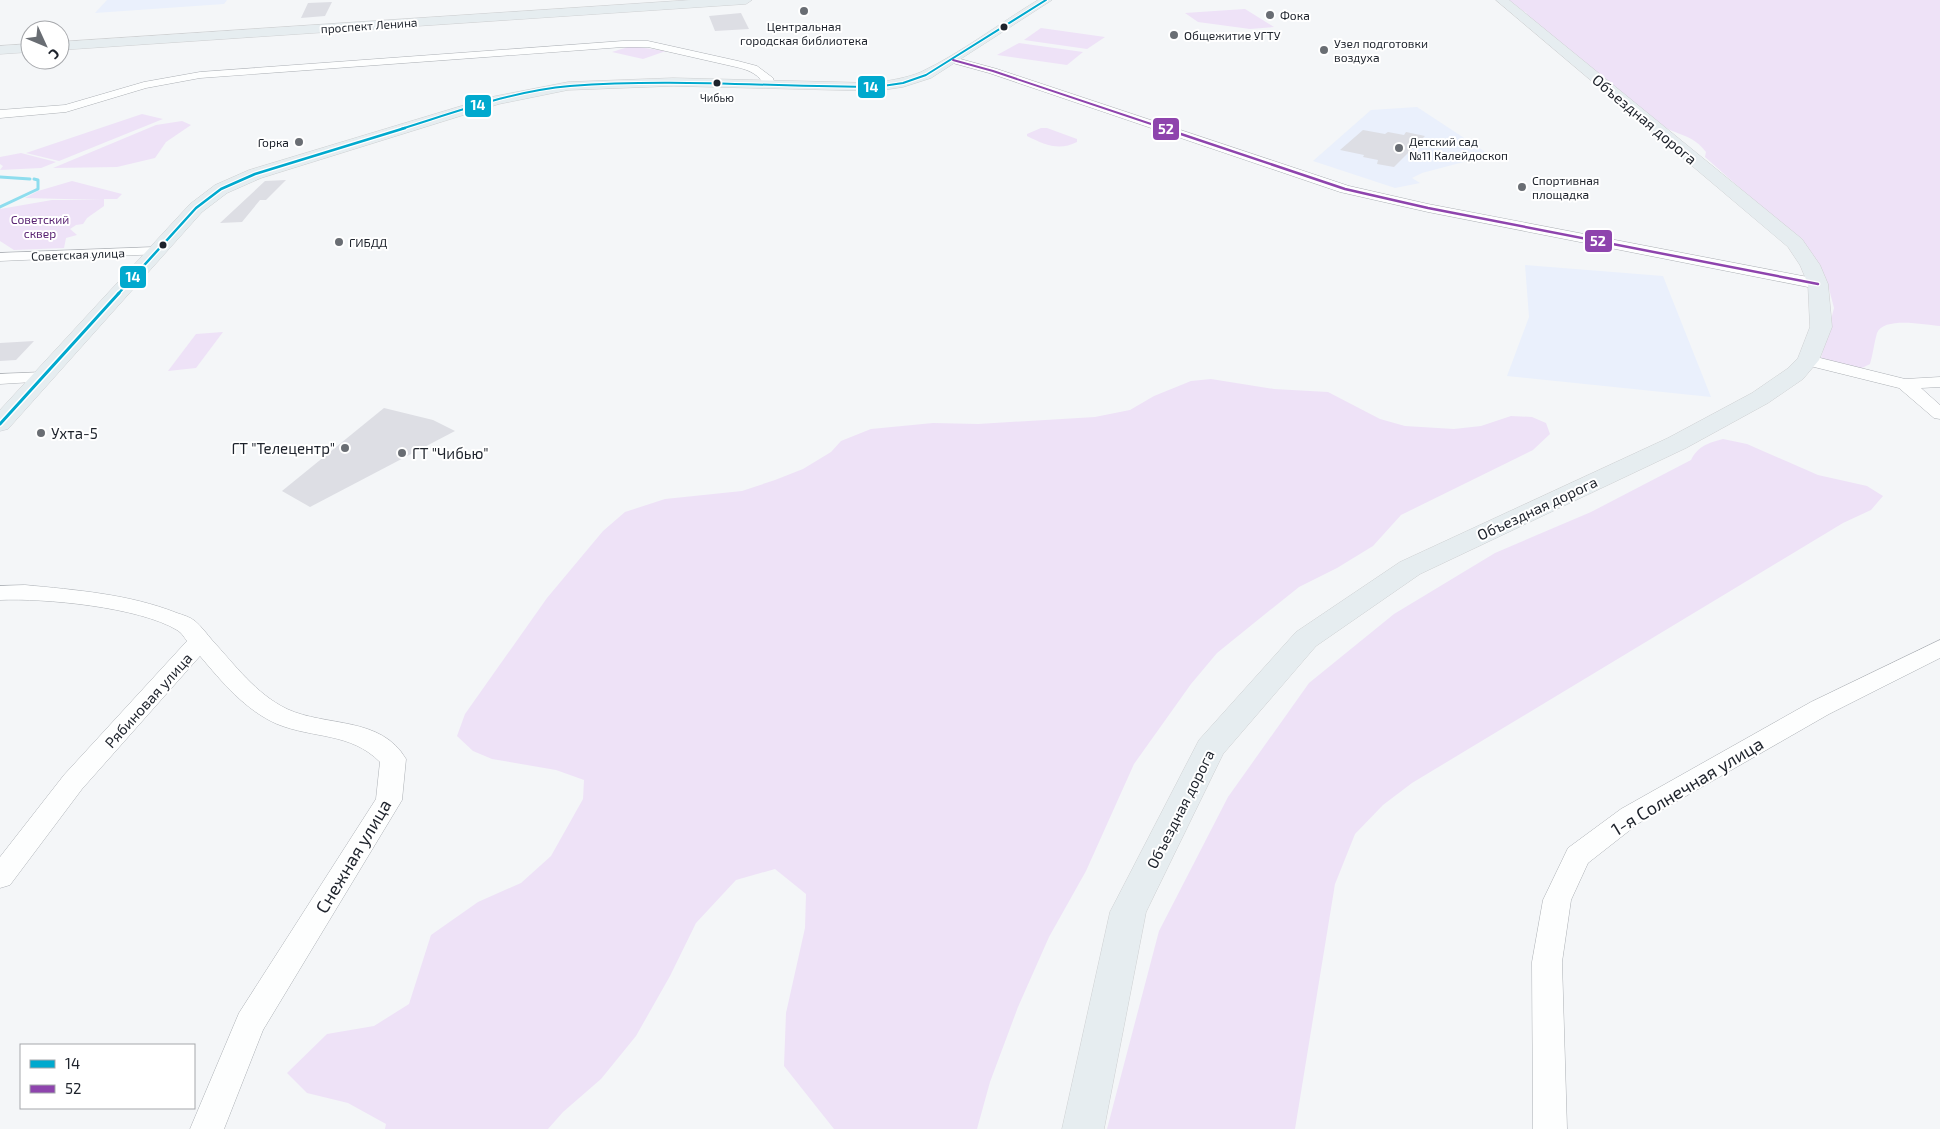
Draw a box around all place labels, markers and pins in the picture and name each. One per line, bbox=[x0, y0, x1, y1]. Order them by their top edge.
marker: Центральная городская библиотека bbox=[798, 5, 810, 17]
place label: Фока bbox=[1280, 8, 1310, 22]
marker: Фока bbox=[1264, 9, 1276, 21]
place label: Центральная городская библиотека bbox=[740, 19, 868, 47]
unlabelled marker bbox=[999, 22, 1009, 32]
place label: Общежитие УГТУ bbox=[1184, 28, 1281, 42]
marker: Общежитие УГТУ bbox=[1168, 29, 1180, 41]
place label: Узел подготовки воздуха bbox=[1334, 36, 1428, 65]
marker: Узел подготовки воздуха bbox=[1318, 44, 1330, 56]
marker: Чибью bbox=[712, 78, 722, 88]
place label: Чибью bbox=[700, 91, 734, 104]
place label: Детский сад №11 Калейдоскоп bbox=[1409, 134, 1508, 162]
place label: Горка bbox=[258, 135, 289, 149]
marker: Горка bbox=[293, 136, 305, 148]
marker: Детский сад №11 Калейдоскоп bbox=[1393, 142, 1405, 154]
place label: Спортивная площадка bbox=[1532, 173, 1599, 201]
marker: Спортивная площадка bbox=[1516, 181, 1528, 193]
place label: ГИБДД bbox=[349, 235, 387, 249]
marker: ГИБДД bbox=[333, 236, 345, 248]
unlabelled marker bbox=[158, 240, 168, 250]
place label: Ухта-5 bbox=[51, 424, 98, 442]
marker: Ухта-5 bbox=[35, 427, 47, 439]
place label: ГТ "Телецентр" bbox=[232, 439, 335, 457]
marker: ГТ "Телецентр" bbox=[339, 442, 351, 454]
place label: ГТ "Чибью" bbox=[412, 444, 488, 462]
marker: ГТ "Чибью" bbox=[396, 447, 408, 459]

